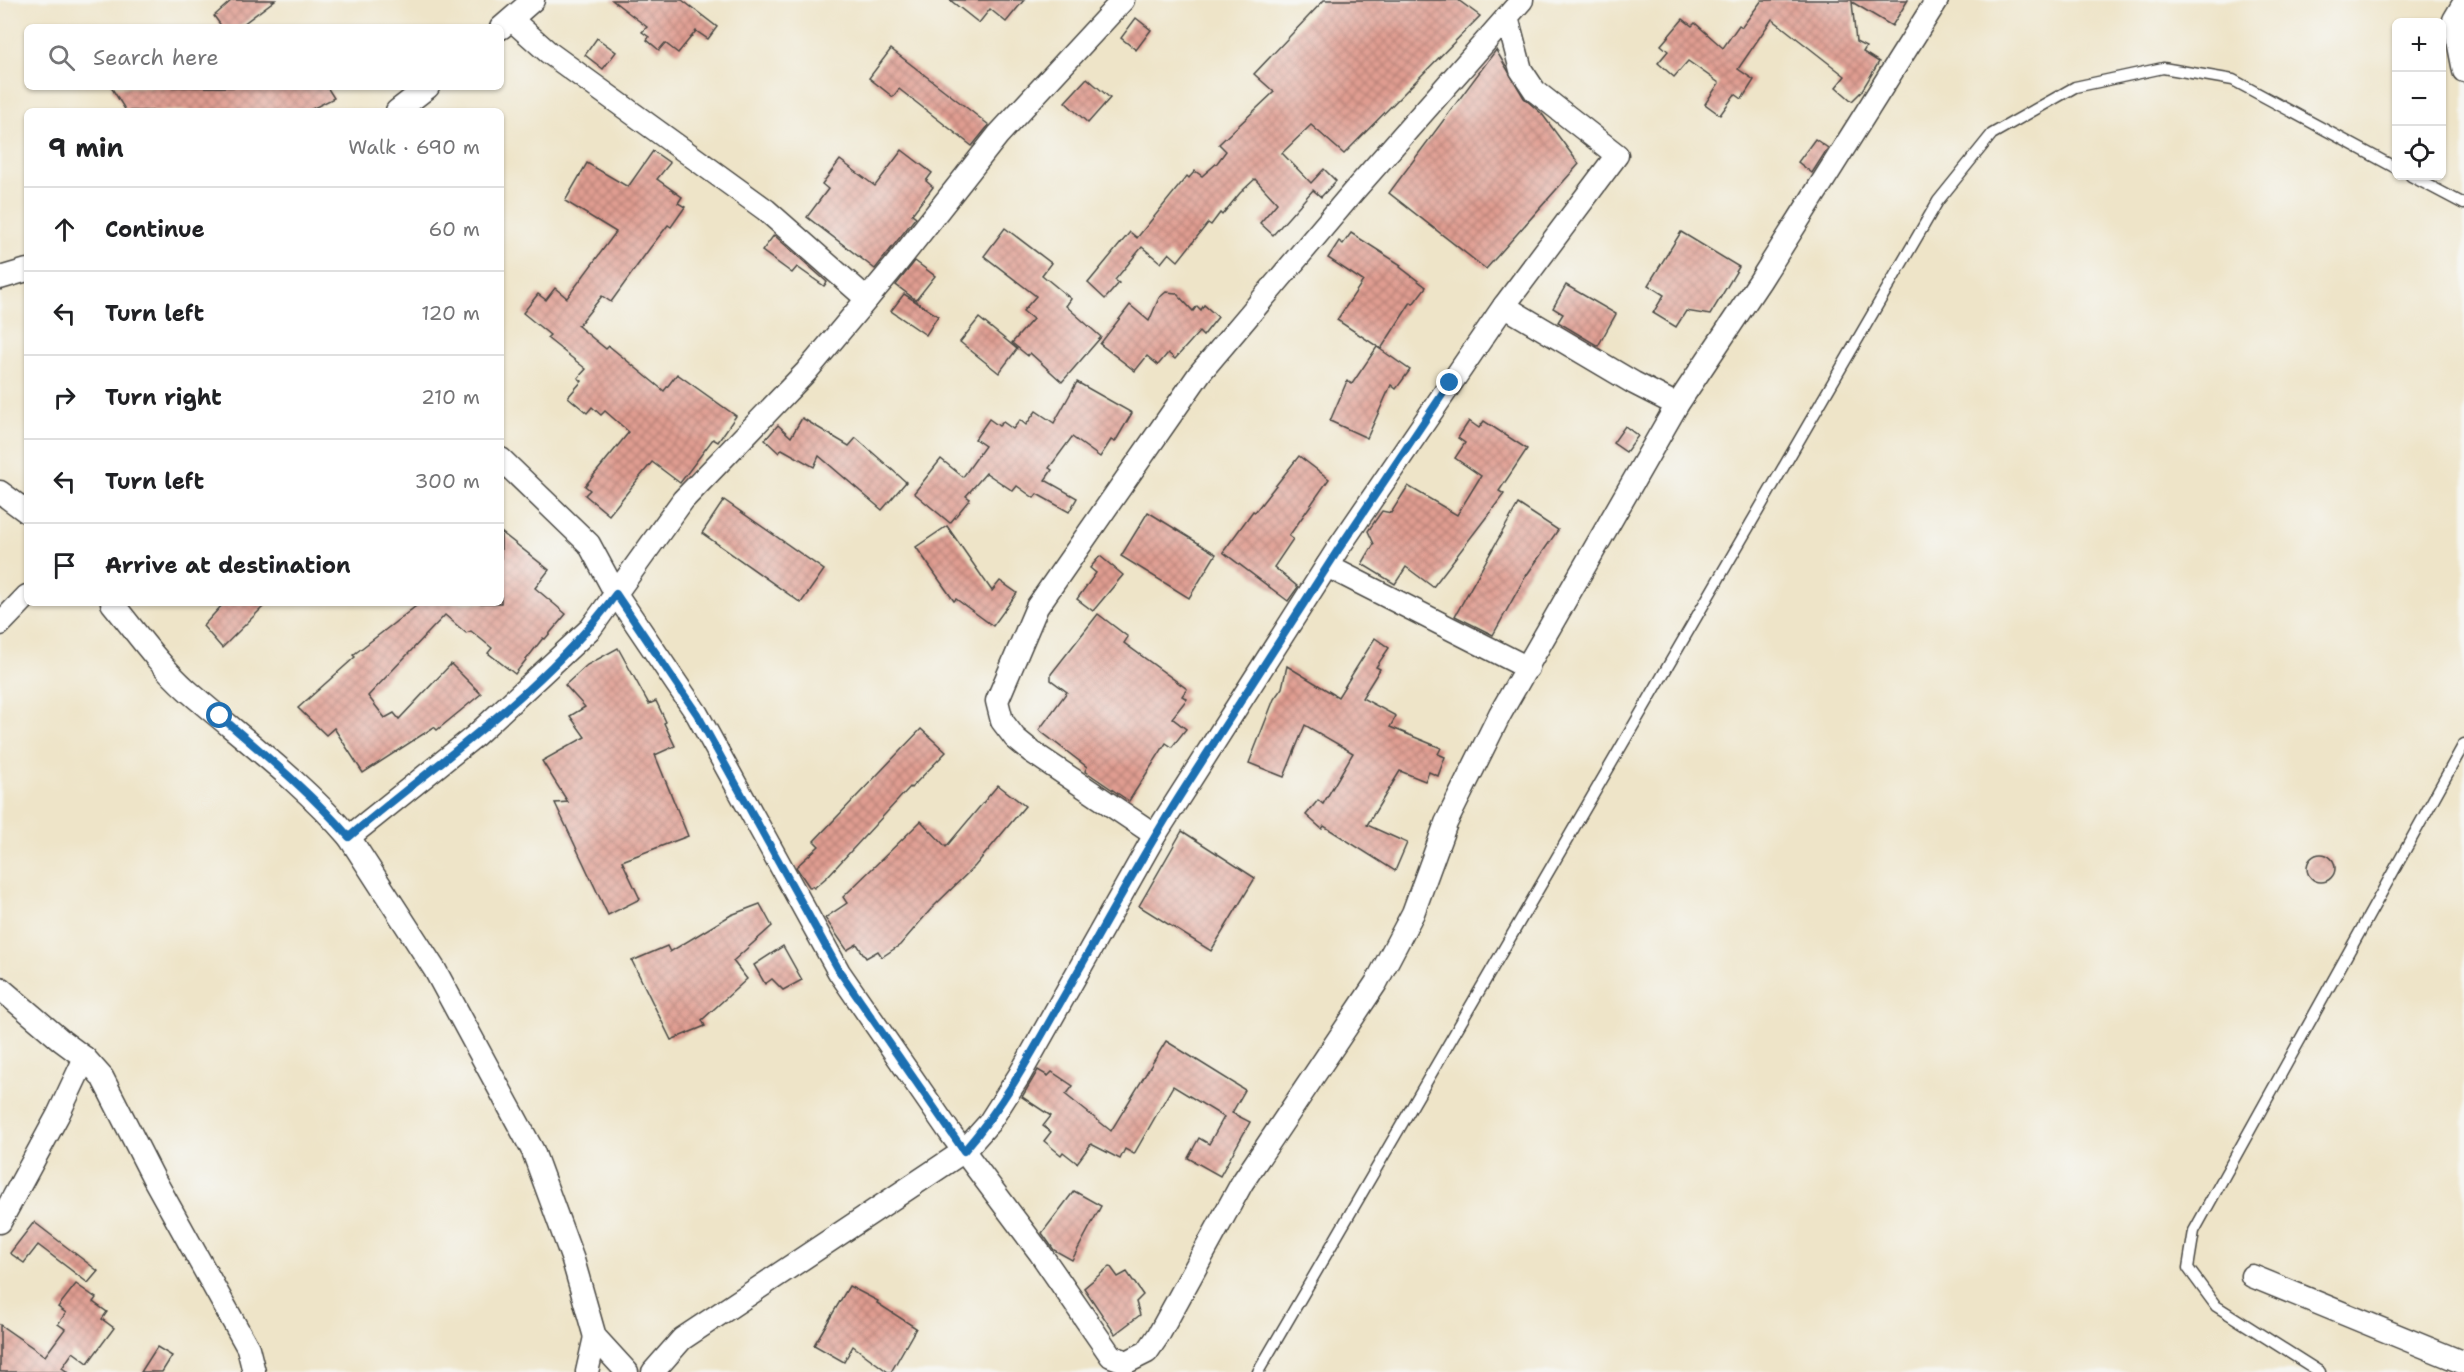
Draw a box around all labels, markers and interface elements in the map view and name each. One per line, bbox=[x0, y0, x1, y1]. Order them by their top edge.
map controls bbox=[2392, 18, 2446, 180]
button: + bbox=[2392, 18, 2446, 72]
search box bbox=[24, 24, 504, 90]
icon: search bbox=[45, 41, 78, 74]
text: Search here bbox=[93, 43, 219, 72]
button: − bbox=[2392, 72, 2446, 126]
button: locate bbox=[2392, 126, 2446, 180]
text: 9 min bbox=[48, 130, 124, 165]
text: Walk · 690 m bbox=[348, 134, 480, 160]
icon: ahead bbox=[48, 213, 81, 246]
text: Continue bbox=[105, 215, 205, 244]
text: 60 m bbox=[428, 216, 480, 242]
icon: left bbox=[48, 297, 81, 330]
text: Turn left bbox=[105, 299, 204, 328]
text: 120 m bbox=[421, 300, 480, 326]
route end bbox=[1436, 369, 1462, 395]
icon: right bbox=[48, 381, 81, 414]
text: Turn right bbox=[105, 383, 222, 412]
text: 210 m bbox=[421, 384, 480, 410]
icon: left bbox=[48, 465, 81, 498]
text: Turn left bbox=[105, 467, 204, 496]
text: 300 m bbox=[414, 468, 480, 494]
icon: arrive bbox=[48, 549, 81, 582]
text: Arrive at destination bbox=[105, 551, 351, 580]
route start bbox=[206, 702, 232, 728]

